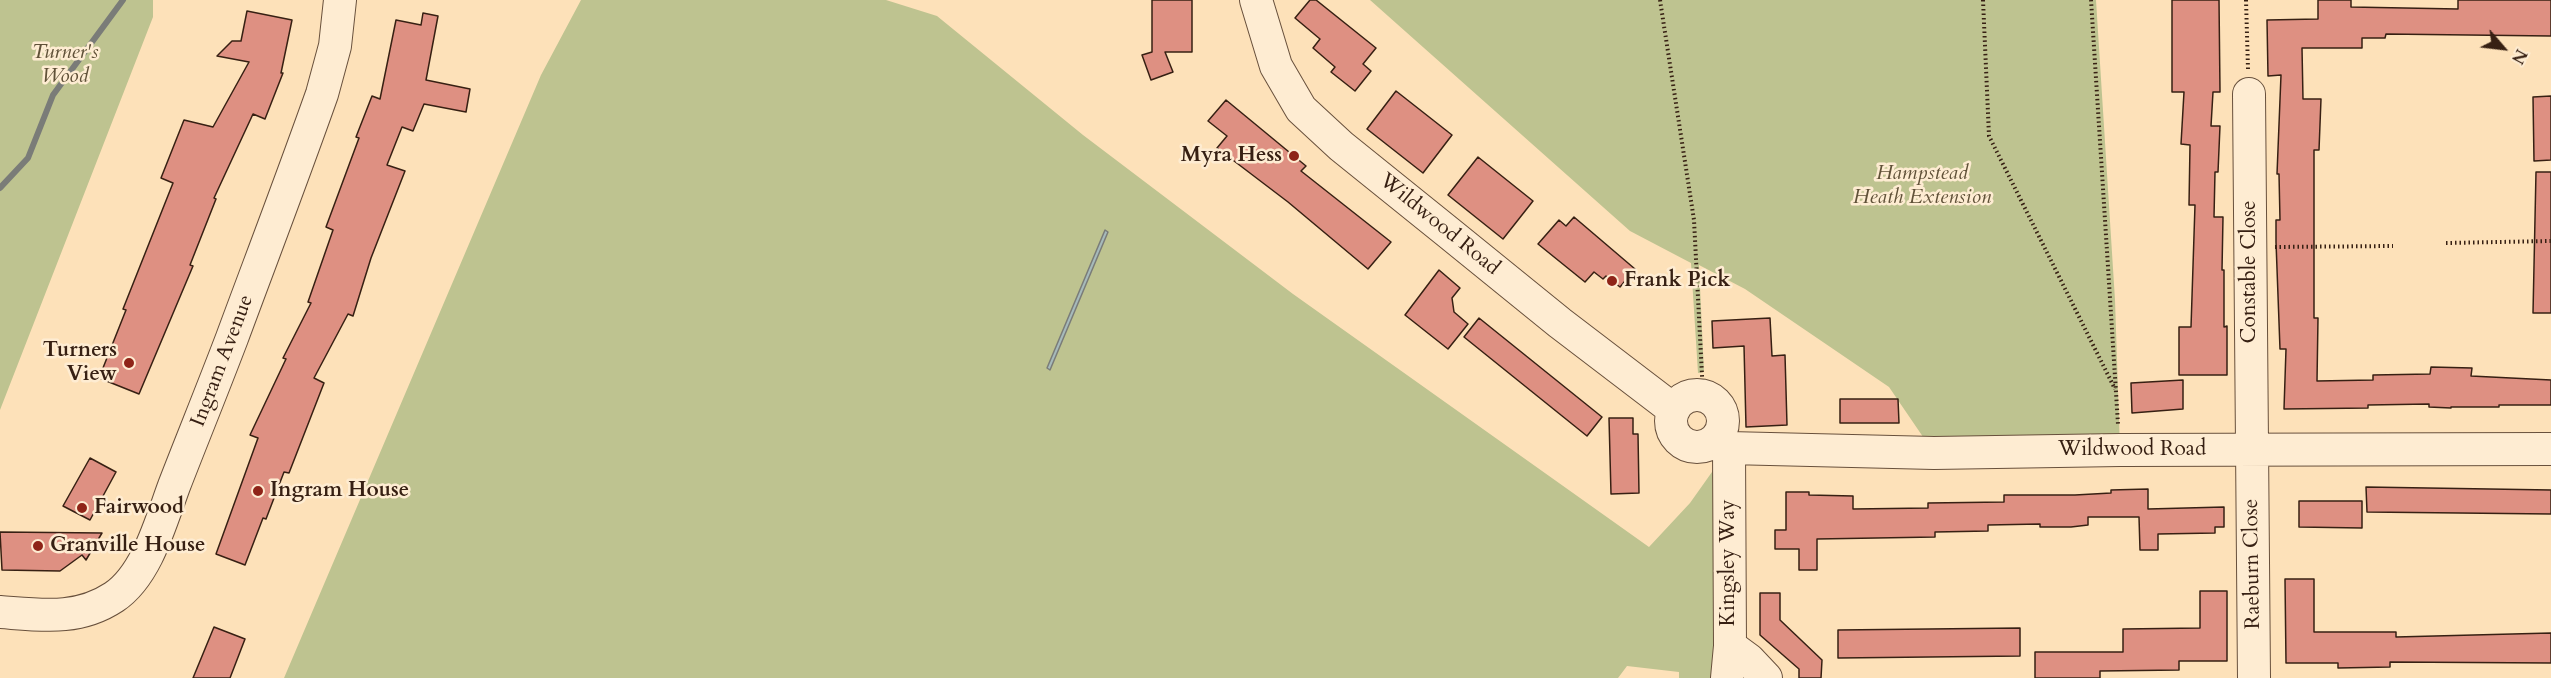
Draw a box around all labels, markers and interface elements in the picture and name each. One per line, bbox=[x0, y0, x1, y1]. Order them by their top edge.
north arrow bbox=[2473, 18, 2533, 78]
park label: Turner's Wood bbox=[32, 40, 98, 90]
text: N bbox=[2506, 45, 2532, 68]
place label: Myra Hess bbox=[1181, 143, 1282, 169]
marker: Myra Hess bbox=[1287, 149, 1301, 163]
park label: Hampstead Heath Extension bbox=[1853, 161, 1991, 211]
street label: Wildwood Road bbox=[1374, 169, 1504, 281]
street label: Constable Close bbox=[2237, 200, 2263, 344]
place label: Frank Pick bbox=[1624, 268, 1730, 294]
marker: Frank Pick bbox=[1605, 274, 1619, 288]
street label: Ingram Avenue bbox=[186, 292, 260, 430]
place label: Turners View bbox=[43, 338, 117, 388]
marker: Turners View bbox=[122, 356, 136, 370]
street label: Wildwood Road bbox=[2058, 437, 2206, 463]
place label: Ingram House bbox=[270, 478, 409, 504]
marker: Ingram House bbox=[251, 484, 265, 498]
place label: Fairwood bbox=[94, 495, 184, 521]
street label: Kingsley Way bbox=[1716, 499, 1742, 627]
street label: Raeburn Close bbox=[2239, 499, 2267, 629]
marker: Fairwood bbox=[75, 501, 89, 515]
place label: Granville House bbox=[50, 533, 205, 559]
marker: Granville House bbox=[31, 539, 45, 553]

